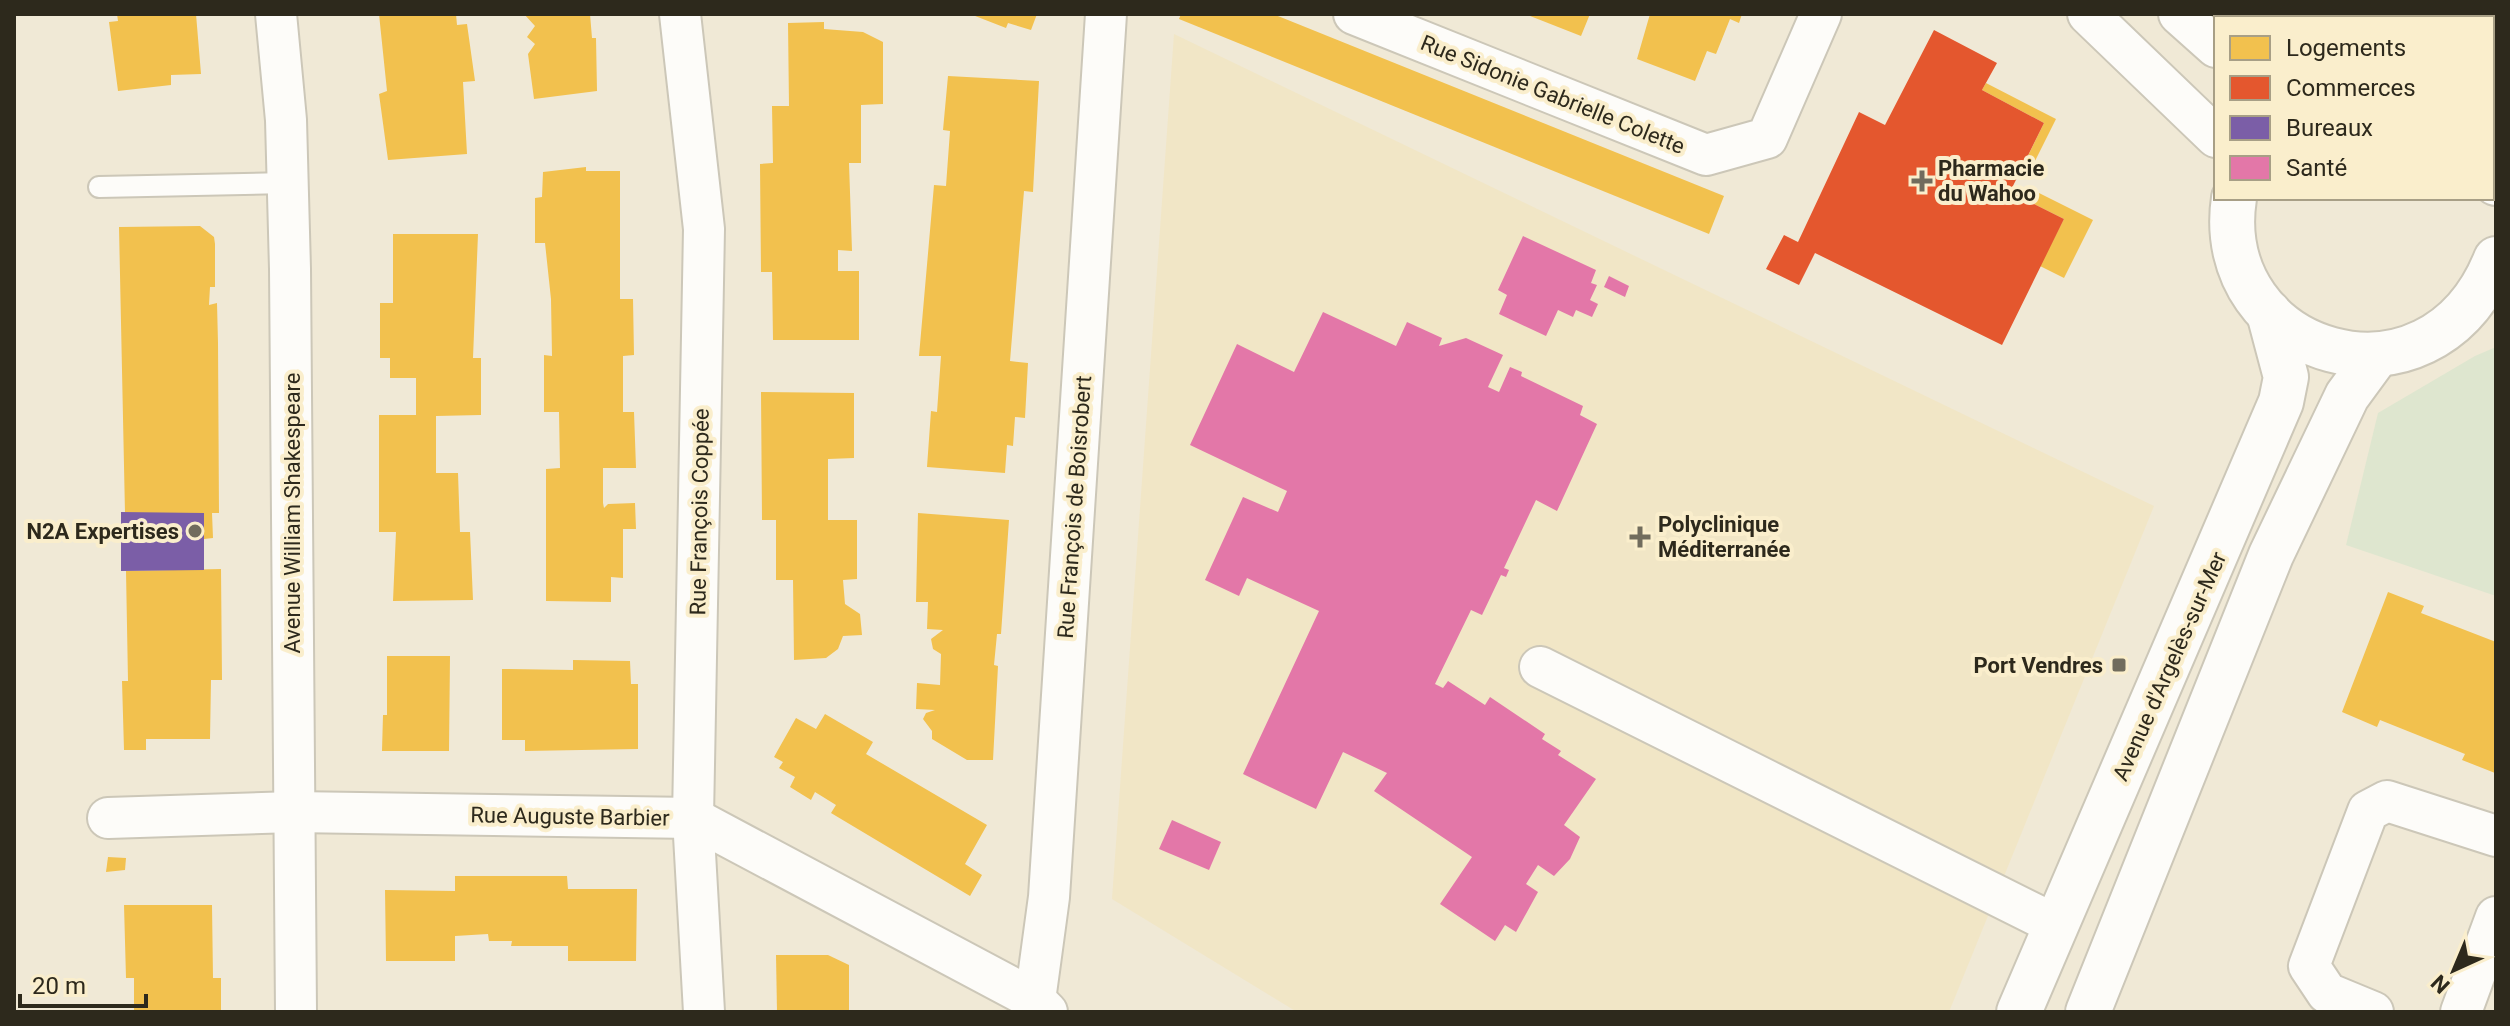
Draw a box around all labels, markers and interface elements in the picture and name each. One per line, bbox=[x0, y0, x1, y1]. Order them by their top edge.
legend bbox=[2214, 16, 2494, 200]
street label: Rue Sidonie Gabrielle Colette bbox=[1417, 30, 1688, 159]
text: Logements bbox=[2286, 34, 2406, 62]
text: Commerces bbox=[2286, 74, 2416, 102]
text: Bureaux bbox=[2286, 114, 2373, 142]
text: Santé bbox=[2286, 154, 2347, 182]
place label: Pharmacie du Wahoo bbox=[1938, 156, 2044, 206]
marker: Pharmacie du Wahoo bbox=[1913, 172, 1931, 190]
street label: Avenue William Shakespeare bbox=[280, 372, 305, 654]
street label: Rue François de Boisrobert bbox=[1053, 375, 1096, 639]
street label: Rue François Coppée bbox=[685, 408, 714, 616]
place label: Polyclinique Méditerranée bbox=[1658, 512, 1790, 562]
place label: N2A Expertises bbox=[26, 519, 179, 544]
marker: N2A Expertises bbox=[186, 522, 204, 540]
marker: Polyclinique Méditerranée bbox=[1629, 526, 1651, 548]
street label: Avenue d'Argelès-sur-Mer bbox=[2108, 547, 2231, 784]
place label: Port Vendres bbox=[1974, 653, 2103, 678]
marker: Port Vendres bbox=[2110, 656, 2128, 674]
street label: Rue Auguste Barbier bbox=[470, 802, 670, 831]
north arrow bbox=[2414, 930, 2494, 1010]
scale bar bbox=[20, 958, 146, 1008]
text: N bbox=[2426, 970, 2455, 998]
text: 20 m bbox=[32, 972, 86, 1000]

